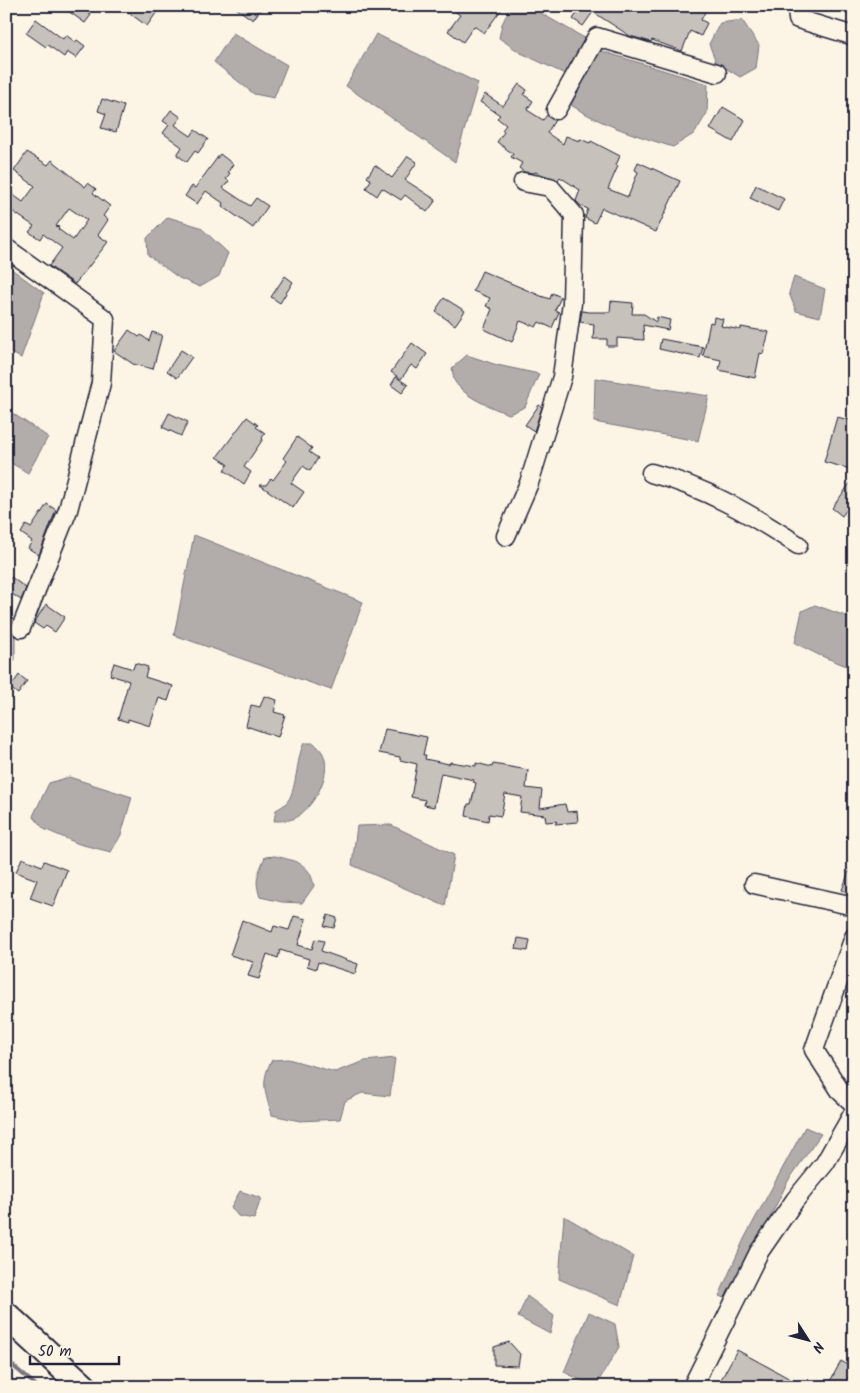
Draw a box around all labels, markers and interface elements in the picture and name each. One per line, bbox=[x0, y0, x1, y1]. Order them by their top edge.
north arrow bbox=[782, 1316, 832, 1366]
scale bar bbox=[30, 1333, 119, 1365]
text: N bbox=[806, 1337, 829, 1357]
text: 50 m bbox=[38, 1340, 72, 1364]

